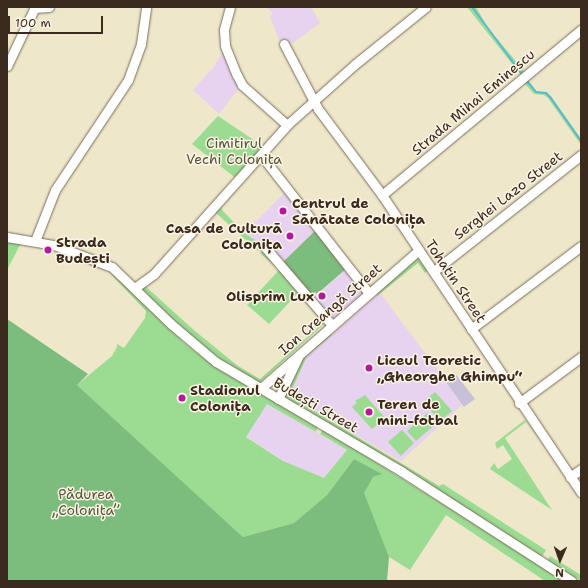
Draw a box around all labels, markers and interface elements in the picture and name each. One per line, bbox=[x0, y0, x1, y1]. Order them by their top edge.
scale bar bbox=[10, 8, 105, 34]
text: 100 m bbox=[15, 15, 51, 31]
street label: Strada Mihai Eminescu bbox=[408, 46, 538, 158]
park label: Cimitirul Vechi Colonița bbox=[186, 135, 282, 168]
street label: Serghei Lazo Street bbox=[450, 147, 566, 243]
place label: Centrul de Sănătate Colonița bbox=[292, 195, 425, 228]
marker: Centrul de Sănătate Colonița bbox=[277, 205, 289, 217]
place label: Casa de Cultură Colonița bbox=[166, 220, 282, 252]
marker: Casa de Cultură Colonița bbox=[285, 231, 295, 241]
place label: Strada Budești bbox=[56, 234, 110, 266]
street label: Tohatin Street bbox=[422, 236, 490, 326]
marker: Strada Budești bbox=[43, 245, 53, 255]
street label: Ion Creangă Street bbox=[275, 260, 385, 358]
place label: Olisprim Lux bbox=[226, 288, 314, 304]
marker: Olisprim Lux bbox=[317, 291, 327, 301]
place label: Liceul Teoretic „Gheorghe Ghimpu“ bbox=[377, 352, 522, 384]
marker: Liceul Teoretic „Gheorghe Ghimpu“ bbox=[364, 363, 374, 373]
street label: Budești Street bbox=[271, 374, 361, 436]
place label: Stadionul Colonița bbox=[190, 382, 260, 414]
marker: Stadionul Colonița bbox=[177, 393, 187, 403]
place label: Teren de mini-fotbal bbox=[377, 396, 458, 428]
marker: Teren de mini-fotbal bbox=[364, 407, 374, 417]
park label: Pădurea „Colonița” bbox=[52, 486, 120, 518]
north arrow bbox=[540, 540, 580, 580]
text: N bbox=[555, 565, 564, 580]

